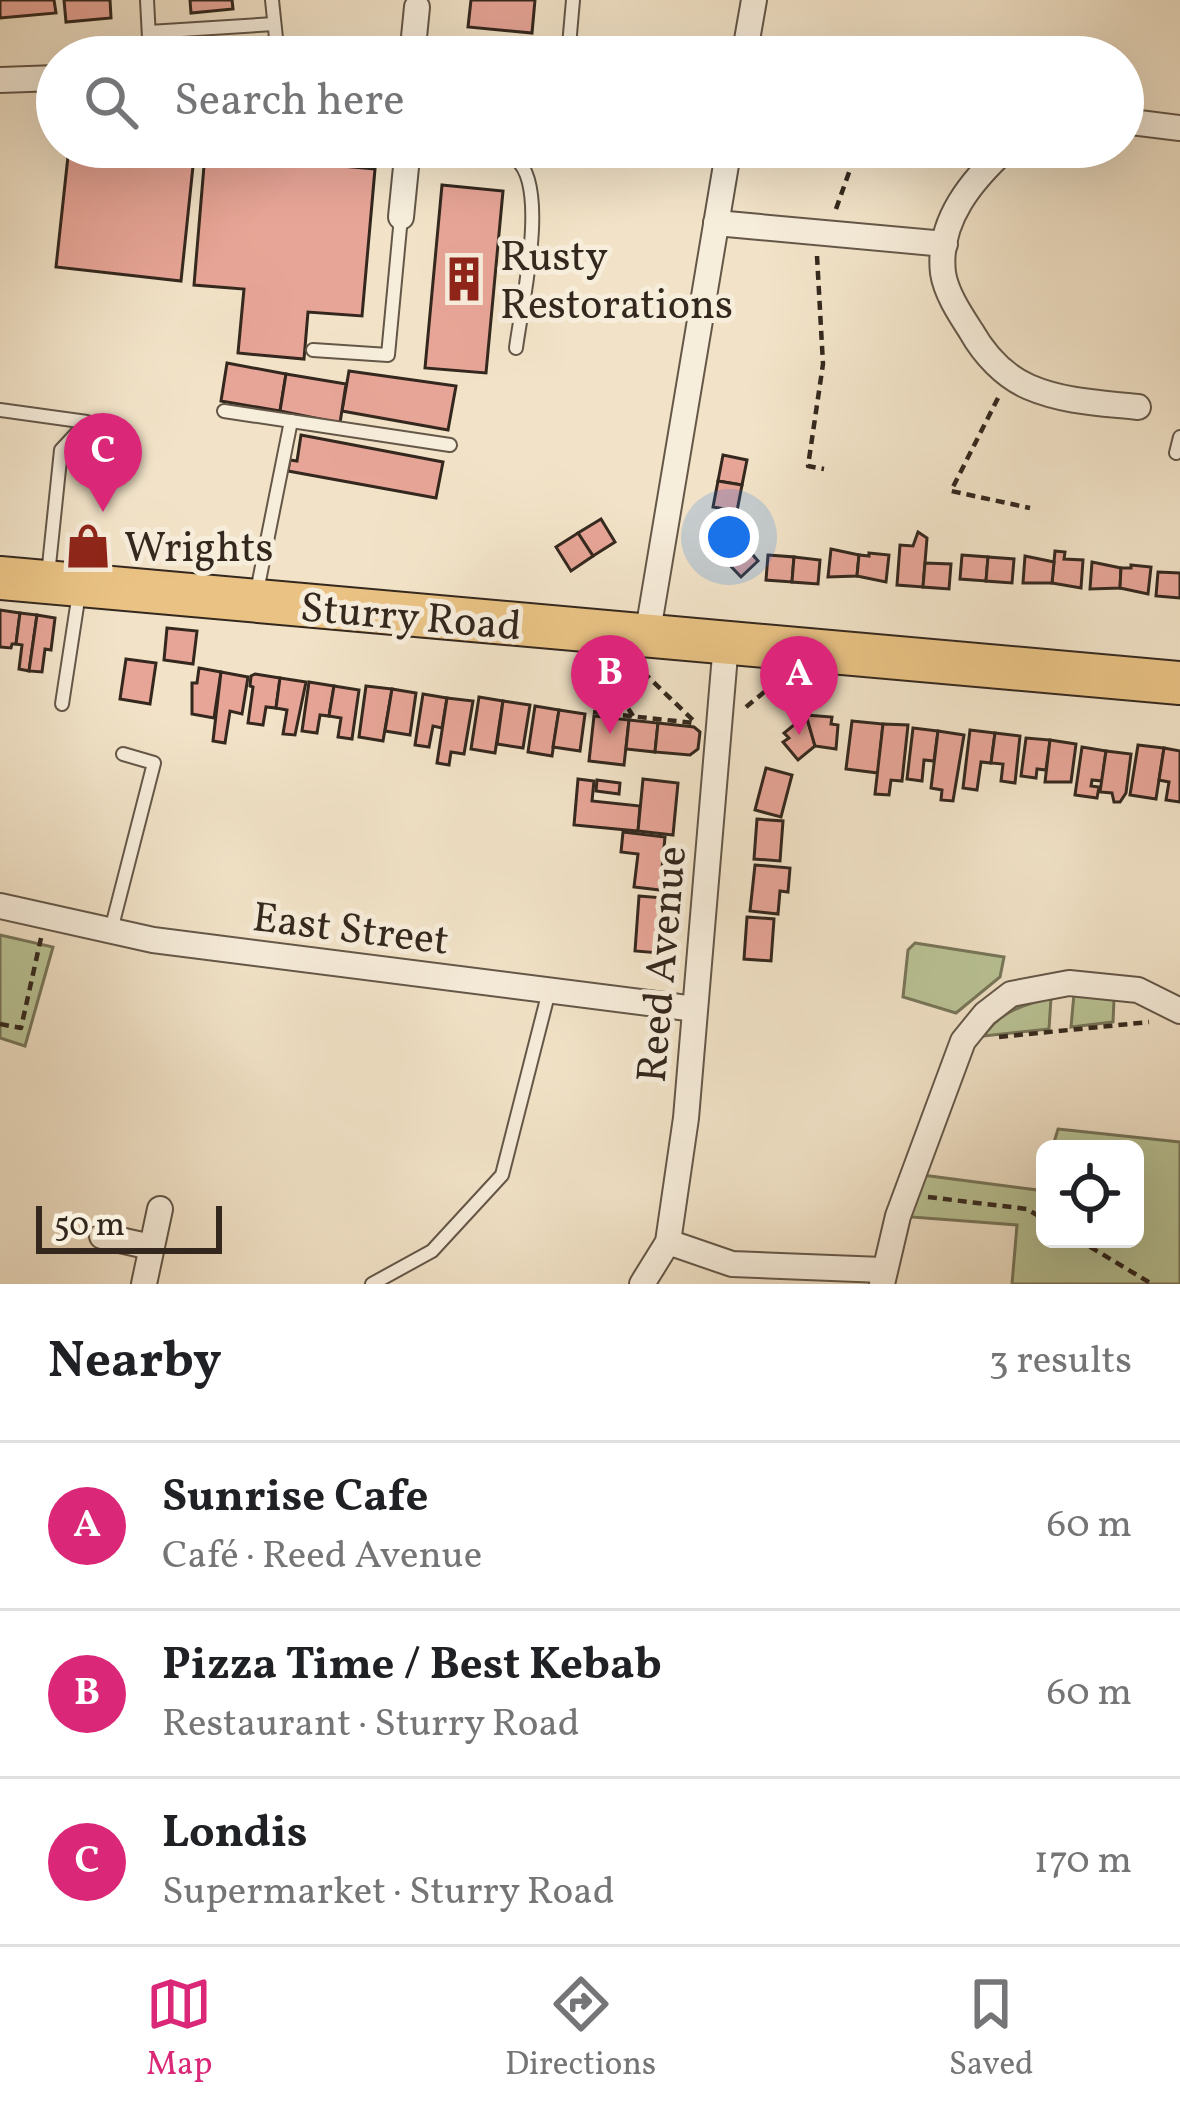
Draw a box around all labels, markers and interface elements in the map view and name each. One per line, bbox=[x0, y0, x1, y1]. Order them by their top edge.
search box bbox=[36, 36, 1144, 168]
icon: search bbox=[78, 69, 144, 135]
text: Search here bbox=[174, 71, 405, 134]
place label: Rusty Restorations bbox=[500, 230, 733, 337]
building icon: Rusty Restorations bbox=[439, 254, 489, 304]
pin: C bbox=[64, 413, 142, 512]
your location bbox=[699, 507, 759, 567]
shop icon: Wrights bbox=[63, 521, 113, 571]
place label: Wrights bbox=[124, 521, 273, 580]
street label: Sturry Road bbox=[298, 580, 524, 659]
pin: B bbox=[571, 635, 649, 734]
pin: A bbox=[760, 636, 838, 735]
street label: Reed Avenue bbox=[625, 844, 704, 1085]
street label: East Street bbox=[249, 890, 452, 973]
map controls bbox=[1036, 1140, 1144, 1248]
button: locate bbox=[1036, 1140, 1144, 1248]
scale bar bbox=[36, 1200, 222, 1253]
text: 50 m bbox=[54, 1204, 125, 1250]
text: Nearby bbox=[48, 1327, 222, 1398]
text: 3 results bbox=[989, 1335, 1132, 1389]
text: Sunrise Cafe bbox=[162, 1467, 428, 1530]
text: A bbox=[73, 1499, 101, 1553]
text: 60 m bbox=[1047, 1499, 1132, 1553]
text: Café · Reed Avenue bbox=[162, 1530, 482, 1584]
text: Pizza Time / Best Kebab bbox=[162, 1635, 662, 1698]
text: B bbox=[74, 1667, 100, 1721]
text: 60 m bbox=[1047, 1667, 1132, 1721]
text: Restaurant · Sturry Road bbox=[162, 1698, 580, 1752]
text: Londis bbox=[162, 1803, 308, 1866]
text: C bbox=[74, 1835, 100, 1889]
text: 170 m bbox=[1034, 1835, 1132, 1889]
text: Supermarket · Sturry Road bbox=[162, 1866, 615, 1920]
tab: Map bbox=[146, 1971, 212, 2089]
tab: Directions bbox=[505, 1971, 656, 2089]
tab: Saved bbox=[949, 1971, 1034, 2089]

